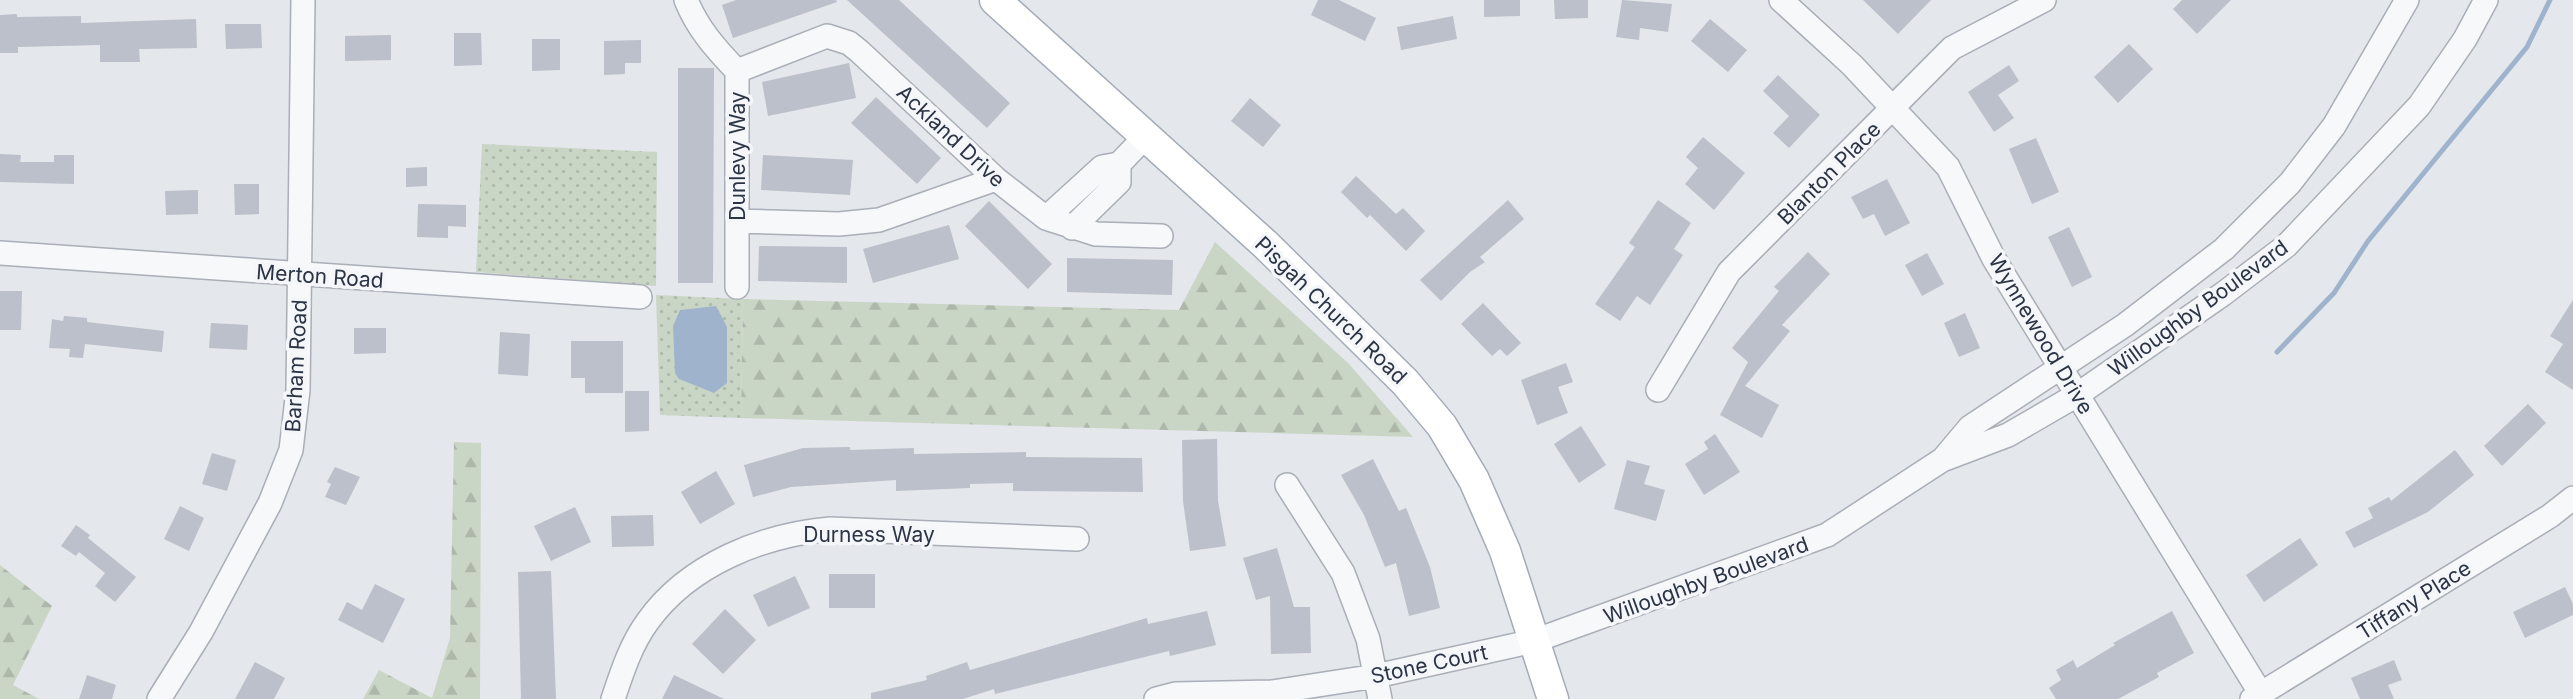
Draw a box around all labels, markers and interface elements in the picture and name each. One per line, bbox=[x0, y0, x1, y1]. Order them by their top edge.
street label: Ackland Drive bbox=[892, 80, 1010, 192]
street label: Dunlevy Way bbox=[725, 91, 750, 221]
street label: Blanton Place bbox=[1772, 116, 1886, 230]
street label: Pisgah Church Road bbox=[1250, 231, 1412, 389]
street label: Willoughby Boulevard bbox=[2103, 234, 2293, 382]
street label: Wynnewood Drive bbox=[1983, 250, 2099, 418]
street label: Merton Road bbox=[255, 259, 385, 293]
street label: Barham Road bbox=[280, 299, 312, 433]
street label: Durness Way bbox=[803, 522, 935, 547]
street label: Willoughby Boulevard bbox=[1600, 531, 1812, 629]
street label: Tiffany Place bbox=[2353, 555, 2475, 645]
street label: Stone Court bbox=[1368, 639, 1490, 689]

